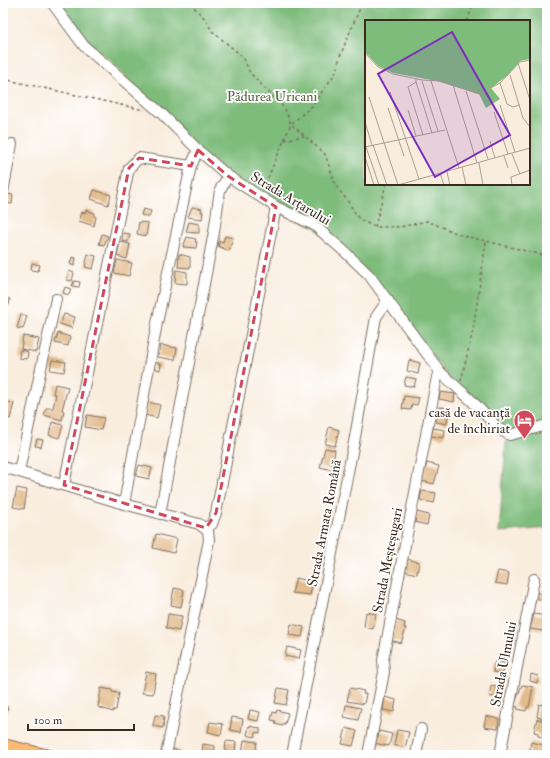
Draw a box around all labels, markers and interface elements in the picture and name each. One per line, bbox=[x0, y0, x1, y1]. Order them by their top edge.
inset map bbox=[365, 20, 530, 185]
park label: Pădurea Uricani bbox=[227, 88, 317, 105]
street label: Strada Arțarului bbox=[248, 168, 334, 229]
place label: casă de vacanță de închiriat bbox=[429, 404, 510, 437]
hotel icon: casă de vacanță de închiriat bbox=[512, 407, 538, 440]
street label: Strada Armata Română bbox=[304, 458, 345, 588]
street label: Strada Meșteșugari bbox=[369, 506, 406, 614]
street label: Strada Ulmului bbox=[487, 620, 520, 708]
scale bar bbox=[28, 706, 134, 732]
text: 100 m bbox=[34, 713, 63, 728]

